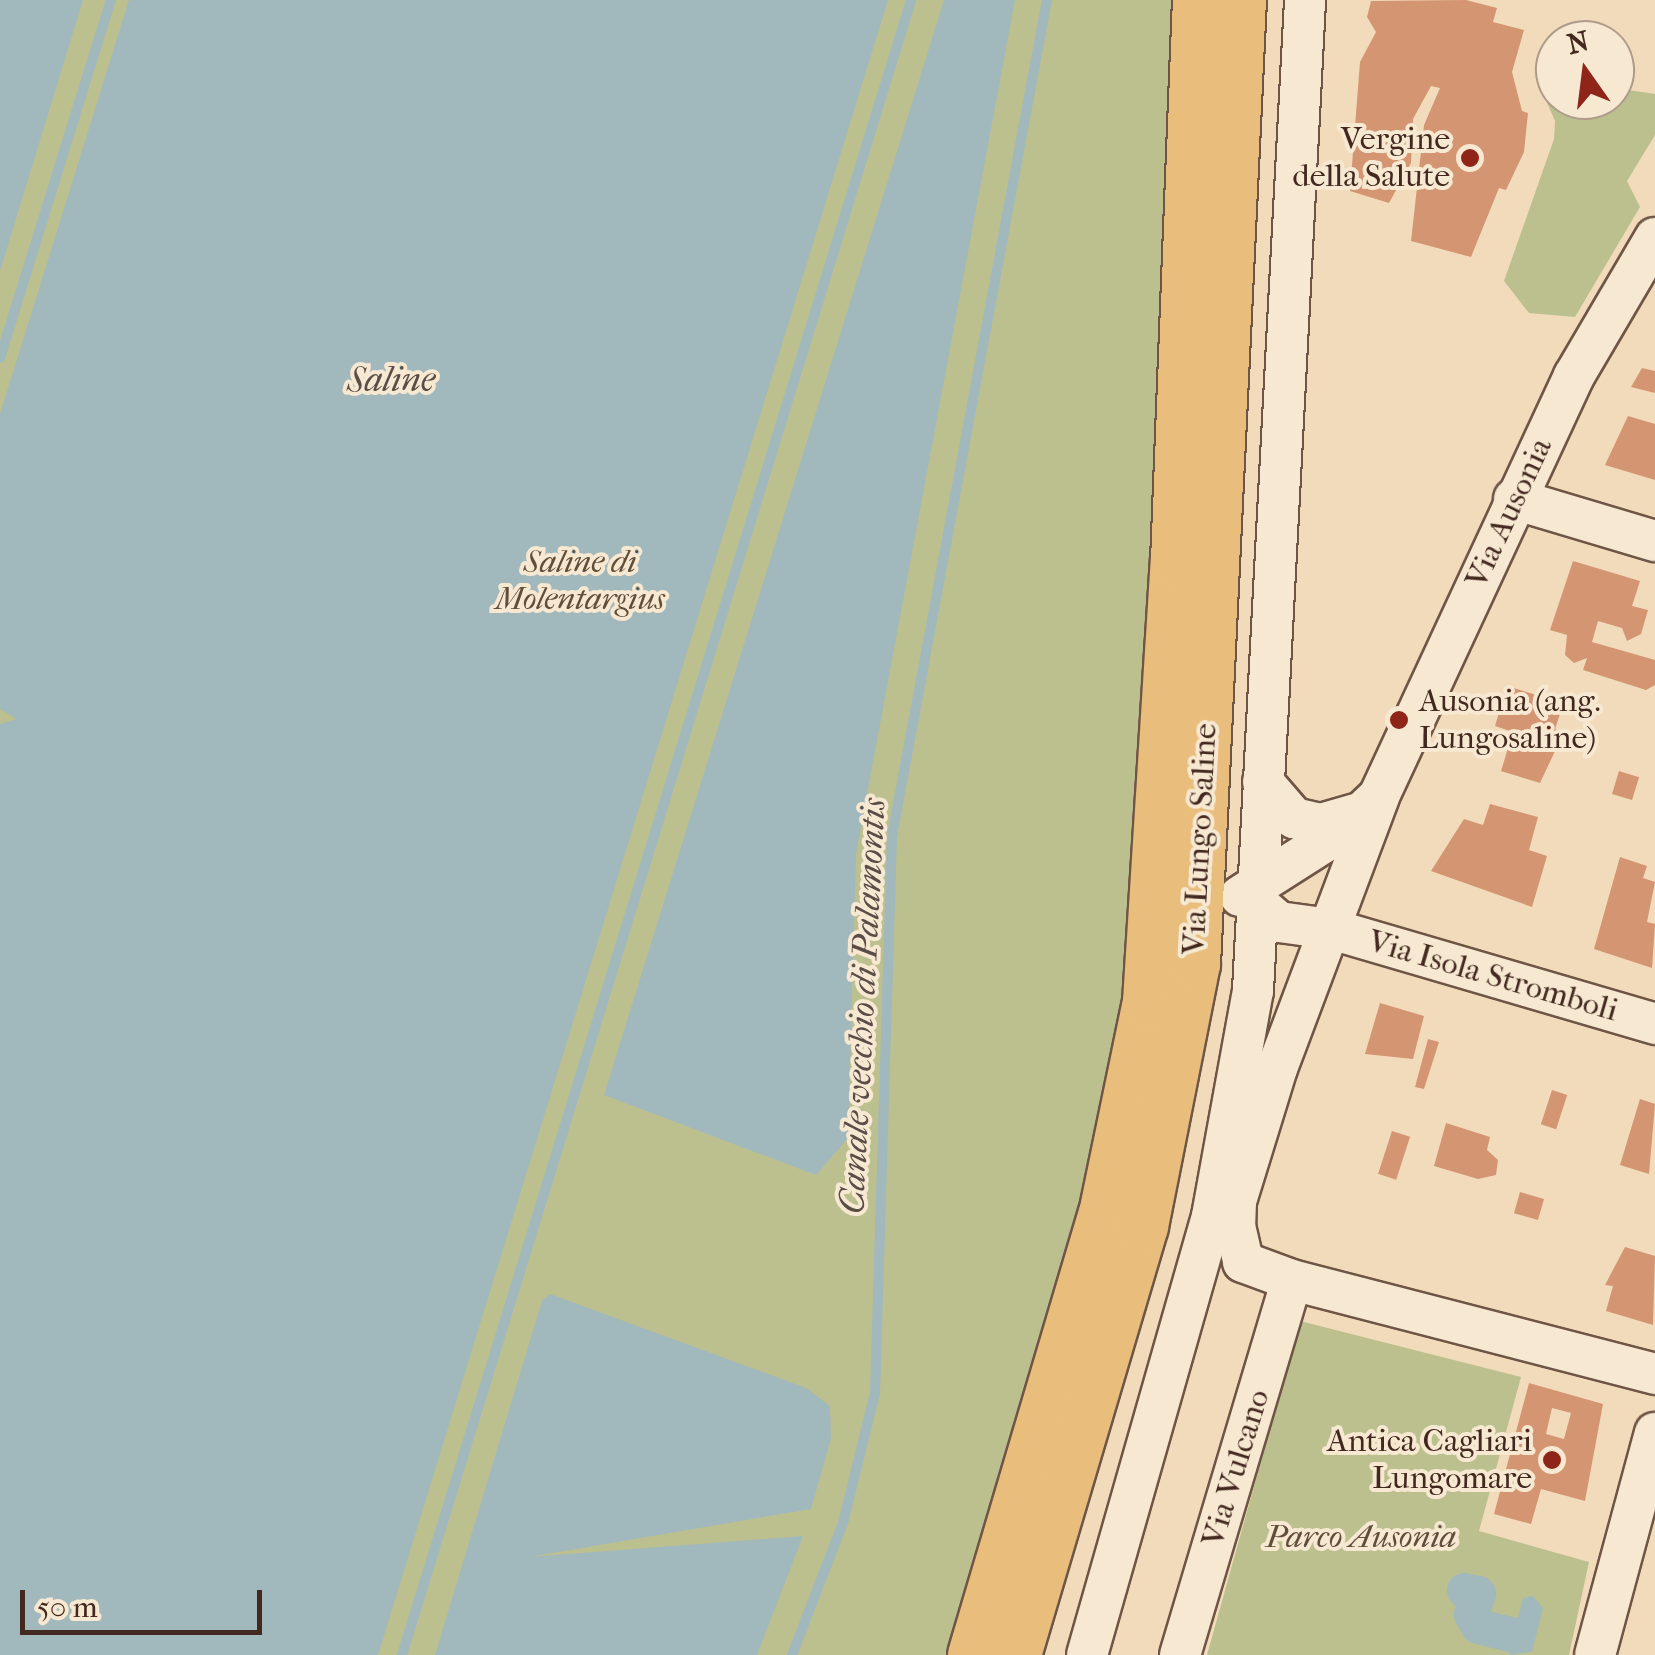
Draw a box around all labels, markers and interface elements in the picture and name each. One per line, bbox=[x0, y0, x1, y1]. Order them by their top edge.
north arrow bbox=[1535, 20, 1635, 120]
text: N bbox=[1564, 24, 1592, 61]
place label: Vergine della Salute bbox=[1292, 121, 1450, 196]
marker: Vergine della Salute bbox=[1459, 147, 1481, 169]
water label: Saline bbox=[347, 359, 435, 401]
street label: Via Ausonia bbox=[1458, 432, 1560, 594]
park label: Saline di Molentargius bbox=[495, 544, 665, 619]
place label: Ausonia (ang. Lungosaline) bbox=[1419, 683, 1601, 758]
marker: Ausonia (ang. Lungosaline) bbox=[1388, 709, 1410, 731]
street label: Via Lungo Saline bbox=[1175, 722, 1225, 956]
water label: Canale vecchio di Palamontis bbox=[831, 797, 895, 1215]
street label: Via Isola Stromboli bbox=[1364, 922, 1622, 1030]
street label: Via Vulcano bbox=[1194, 1385, 1278, 1551]
place label: Antica Cagliari Lungomare bbox=[1327, 1423, 1532, 1498]
marker: Antica Cagliari Lungomare bbox=[1541, 1449, 1563, 1471]
park label: Parco Ausonia bbox=[1266, 1518, 1456, 1556]
scale bar bbox=[25, 1570, 268, 1632]
text: 50 m bbox=[37, 1590, 98, 1625]

